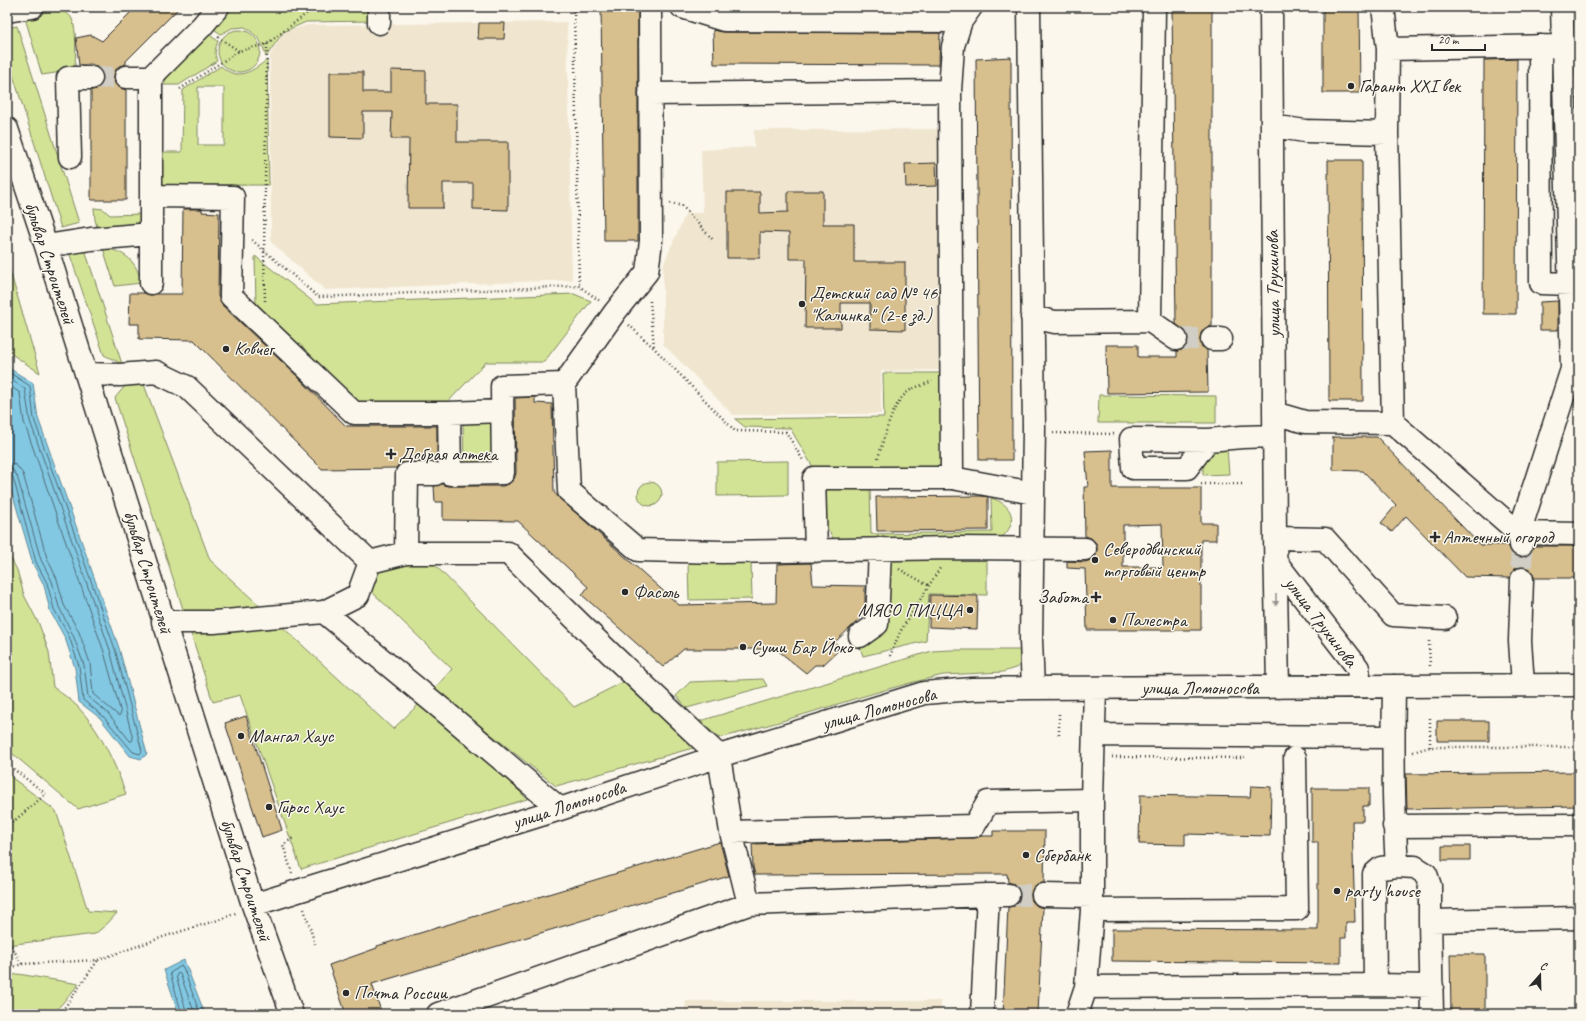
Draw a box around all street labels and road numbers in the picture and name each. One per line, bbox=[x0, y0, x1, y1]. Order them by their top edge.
street label: бульвар Строителей bbox=[19, 199, 81, 328]
street label: улица Трухинова bbox=[1260, 229, 1286, 339]
street label: бульвар Строителей bbox=[118, 508, 178, 637]
street label: улица Трухинова bbox=[1279, 571, 1364, 673]
street label: улица Ломоносова bbox=[1140, 676, 1260, 700]
street label: улица Ломоносова bbox=[818, 682, 940, 736]
street label: улица Ломоносова bbox=[509, 775, 630, 835]
street label: бульвар Строителей bbox=[215, 816, 277, 945]

